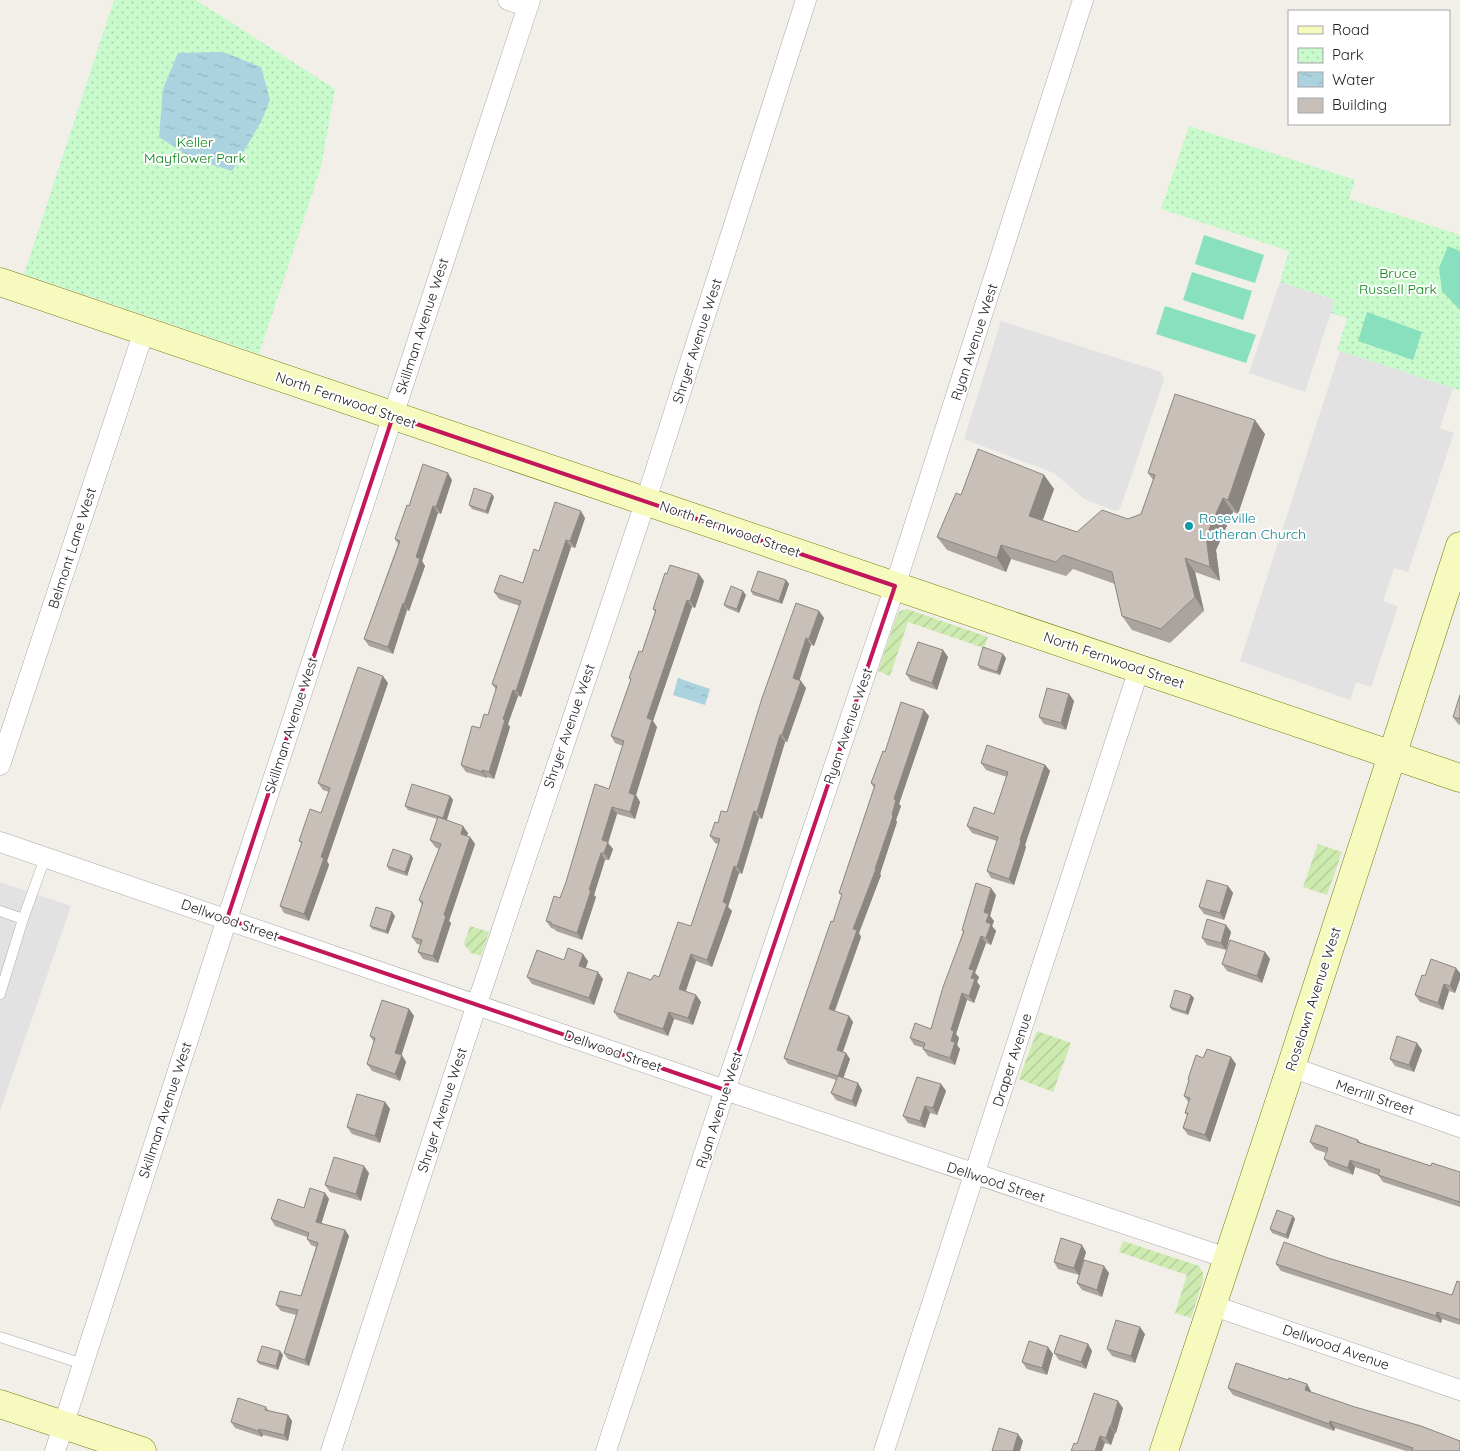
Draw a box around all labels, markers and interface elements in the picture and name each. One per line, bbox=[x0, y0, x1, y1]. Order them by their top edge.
legend bbox=[1288, 10, 1450, 125]
text: Road bbox=[1332, 20, 1369, 39]
text: Park bbox=[1332, 45, 1364, 64]
text: Water bbox=[1332, 70, 1375, 89]
text: Building bbox=[1332, 95, 1387, 114]
park label: Keller Mayflower Park bbox=[144, 133, 246, 167]
street label: Skillman Avenue West bbox=[391, 255, 453, 396]
park label: Bruce Russell Park bbox=[1359, 264, 1437, 298]
street label: Shryer Avenue West bbox=[668, 276, 726, 406]
street label: Ryan Avenue West bbox=[947, 281, 1001, 403]
street label: North Fernwood Street bbox=[273, 367, 419, 433]
street label: Belmont Lane West bbox=[44, 485, 100, 611]
street label: North Fernwood Street bbox=[657, 496, 803, 562]
place label: Roseville Lutheran Church bbox=[1199, 509, 1306, 543]
marker: Roseville Lutheran Church bbox=[1183, 520, 1195, 532]
street label: North Fernwood Street bbox=[1041, 627, 1187, 693]
street label: Skillman Avenue West bbox=[260, 654, 322, 795]
street label: Shryer Avenue West bbox=[539, 661, 599, 791]
street label: Ryan Avenue West bbox=[820, 665, 876, 787]
street label: Dellwood Street bbox=[179, 895, 282, 945]
street label: Roselawn Avenue West bbox=[1281, 924, 1345, 1073]
street label: Draper Avenue bbox=[988, 1011, 1036, 1109]
street label: Dellwood Street bbox=[562, 1026, 665, 1076]
street label: Skillman Avenue West bbox=[134, 1039, 196, 1180]
street label: Shryer Avenue West bbox=[413, 1045, 471, 1175]
street label: Ryan Avenue West bbox=[692, 1049, 746, 1171]
street label: Merrill Street bbox=[1333, 1075, 1417, 1119]
street label: Dellwood Street bbox=[945, 1158, 1048, 1206]
street label: Dellwood Avenue bbox=[1280, 1320, 1392, 1374]

